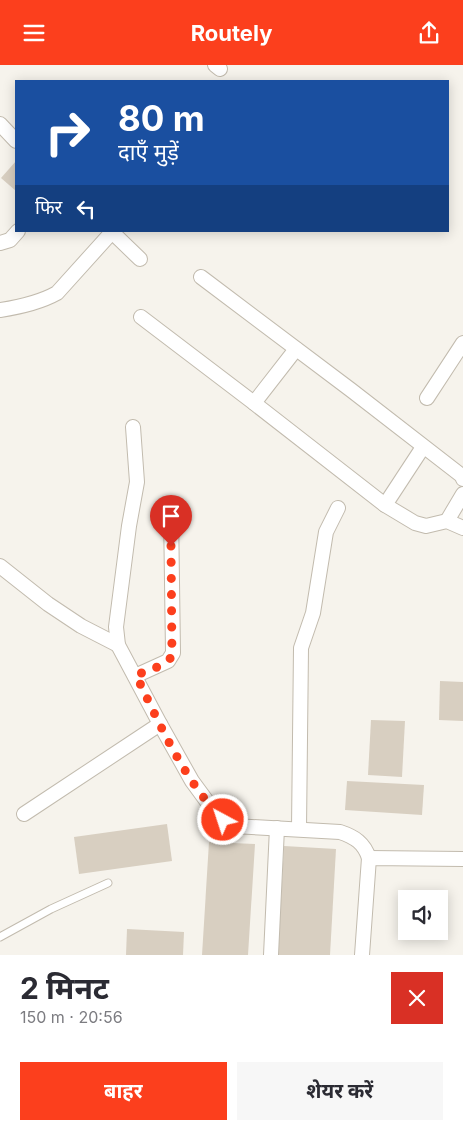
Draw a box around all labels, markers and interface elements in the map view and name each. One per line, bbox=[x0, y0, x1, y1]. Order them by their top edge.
icon: menu bbox=[20, 19, 48, 47]
icon: share bbox=[415, 19, 443, 47]
text: Routely bbox=[191, 20, 272, 46]
text: 80 m bbox=[118, 97, 205, 139]
icon: right bbox=[35, 100, 100, 165]
text: दाएँ मुड़ें bbox=[118, 139, 179, 165]
icon: left bbox=[72, 195, 100, 223]
text: फिर bbox=[35, 196, 62, 219]
pin bbox=[150, 495, 192, 546]
icon: arrive bbox=[157, 502, 185, 530]
position arrow bbox=[196, 793, 248, 845]
map controls bbox=[398, 890, 448, 940]
button: sound bbox=[398, 890, 448, 940]
text: 2 मिनट bbox=[20, 970, 109, 1006]
button: close bbox=[391, 972, 443, 1024]
text: 150 m · 20:56 bbox=[20, 1007, 123, 1027]
button: बाहर bbox=[20, 1062, 227, 1120]
button: शेयर करें bbox=[237, 1062, 443, 1120]

